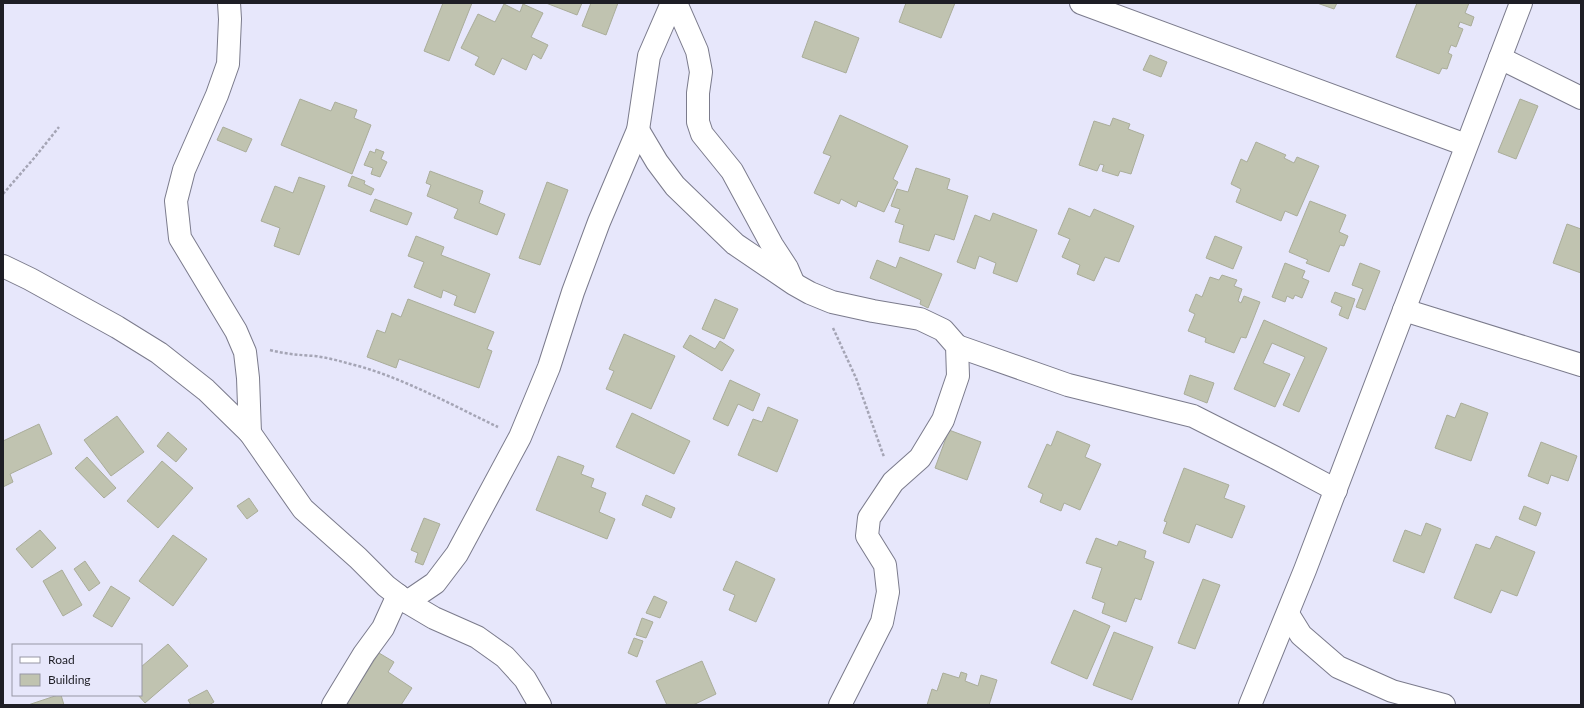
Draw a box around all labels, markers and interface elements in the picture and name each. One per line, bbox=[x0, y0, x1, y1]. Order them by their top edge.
legend bbox=[12, 644, 142, 696]
text: Road bbox=[48, 652, 75, 667]
text: Building bbox=[48, 672, 91, 687]

